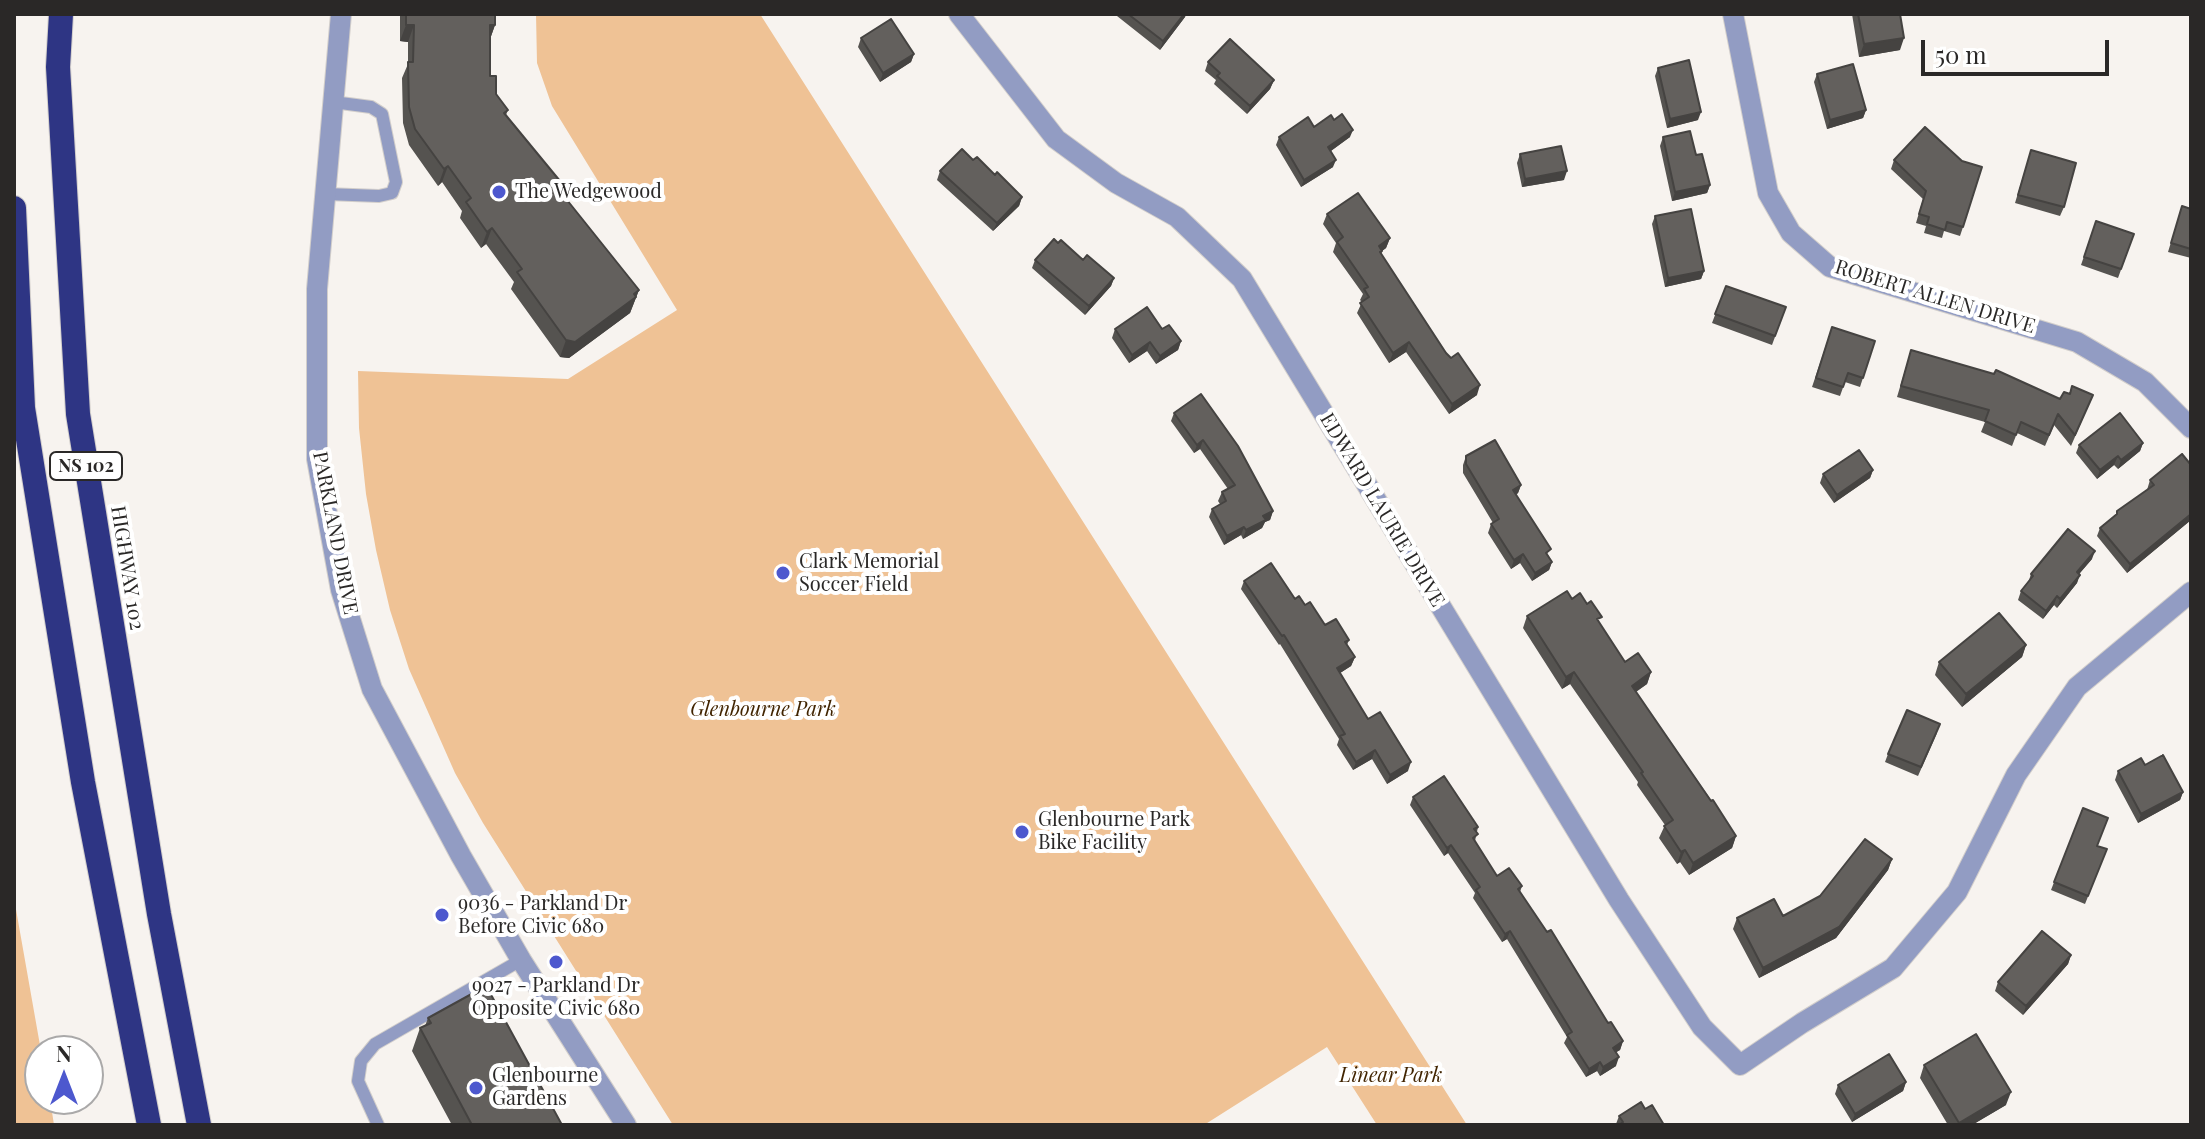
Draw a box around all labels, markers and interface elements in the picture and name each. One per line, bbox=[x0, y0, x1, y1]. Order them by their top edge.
scale bar bbox=[1925, 24, 2113, 74]
text: 50 m bbox=[1935, 38, 1987, 70]
place label: The Wedgewood bbox=[515, 180, 662, 204]
marker: The Wedgewood bbox=[490, 183, 508, 201]
street label: ROBERT ALLEN DRIVE bbox=[1832, 255, 2038, 339]
street label: EDWARD LAURIE DRIVE bbox=[1315, 409, 1449, 611]
street label: PARKLAND DRIVE bbox=[307, 450, 363, 616]
road number: NS 102 bbox=[50, 452, 122, 480]
street label: HIGHWAY 102 bbox=[105, 504, 149, 632]
place label: Clark Memorial Soccer Field bbox=[799, 550, 939, 597]
marker: Clark Memorial Soccer Field bbox=[774, 564, 792, 582]
park label: Glenbourne Park bbox=[690, 698, 836, 722]
place label: Glenbourne Park Bike Facility bbox=[1038, 808, 1190, 855]
marker: Glenbourne Park Bike Facility bbox=[1013, 823, 1031, 841]
place label: 9036 - Parkland Dr Before Civic 680 bbox=[458, 892, 627, 939]
marker: 9036 - Parkland Dr Before Civic 680 bbox=[433, 906, 451, 924]
marker: 9027 - Parkland Dr Opposite Civic 680 bbox=[547, 953, 565, 971]
place label: 9027 - Parkland Dr Opposite Civic 680 bbox=[472, 974, 640, 1021]
north arrow bbox=[24, 1035, 104, 1115]
text: N bbox=[56, 1038, 72, 1068]
place label: Glenbourne Gardens bbox=[492, 1064, 598, 1111]
park label: Linear Park bbox=[1340, 1064, 1442, 1088]
marker: Glenbourne Gardens bbox=[467, 1079, 485, 1097]

